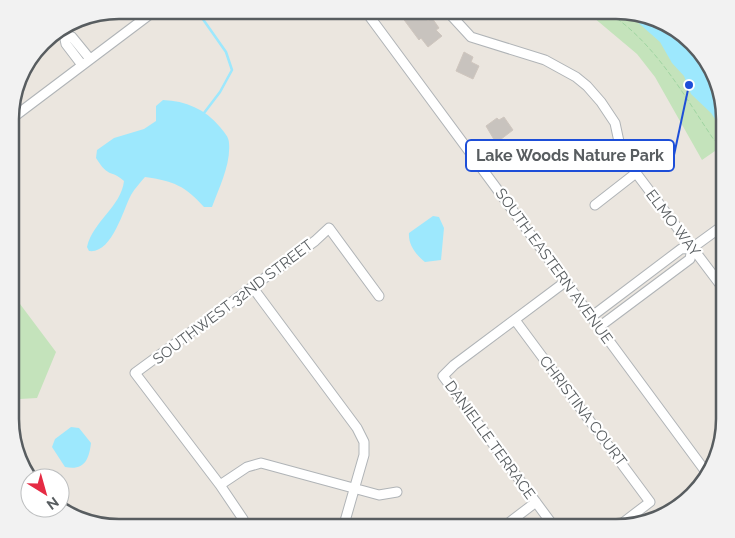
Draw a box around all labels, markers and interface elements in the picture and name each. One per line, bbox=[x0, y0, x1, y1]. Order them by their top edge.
callout: Lake Woods Nature Park bbox=[466, 140, 674, 171]
text: Lake Woods Nature Park bbox=[476, 146, 664, 165]
street label: SOUTH EASTERN AVENUE bbox=[492, 185, 616, 347]
street label: ELMO WAY bbox=[642, 186, 704, 260]
street label: SOUTHWEST 32ND STREET bbox=[149, 236, 317, 368]
street label: CHRISTINA COURT bbox=[536, 352, 630, 470]
street label: DANIELLE TERRACE bbox=[441, 377, 539, 503]
north arrow bbox=[20, 468, 70, 518]
text: N bbox=[44, 494, 62, 513]

